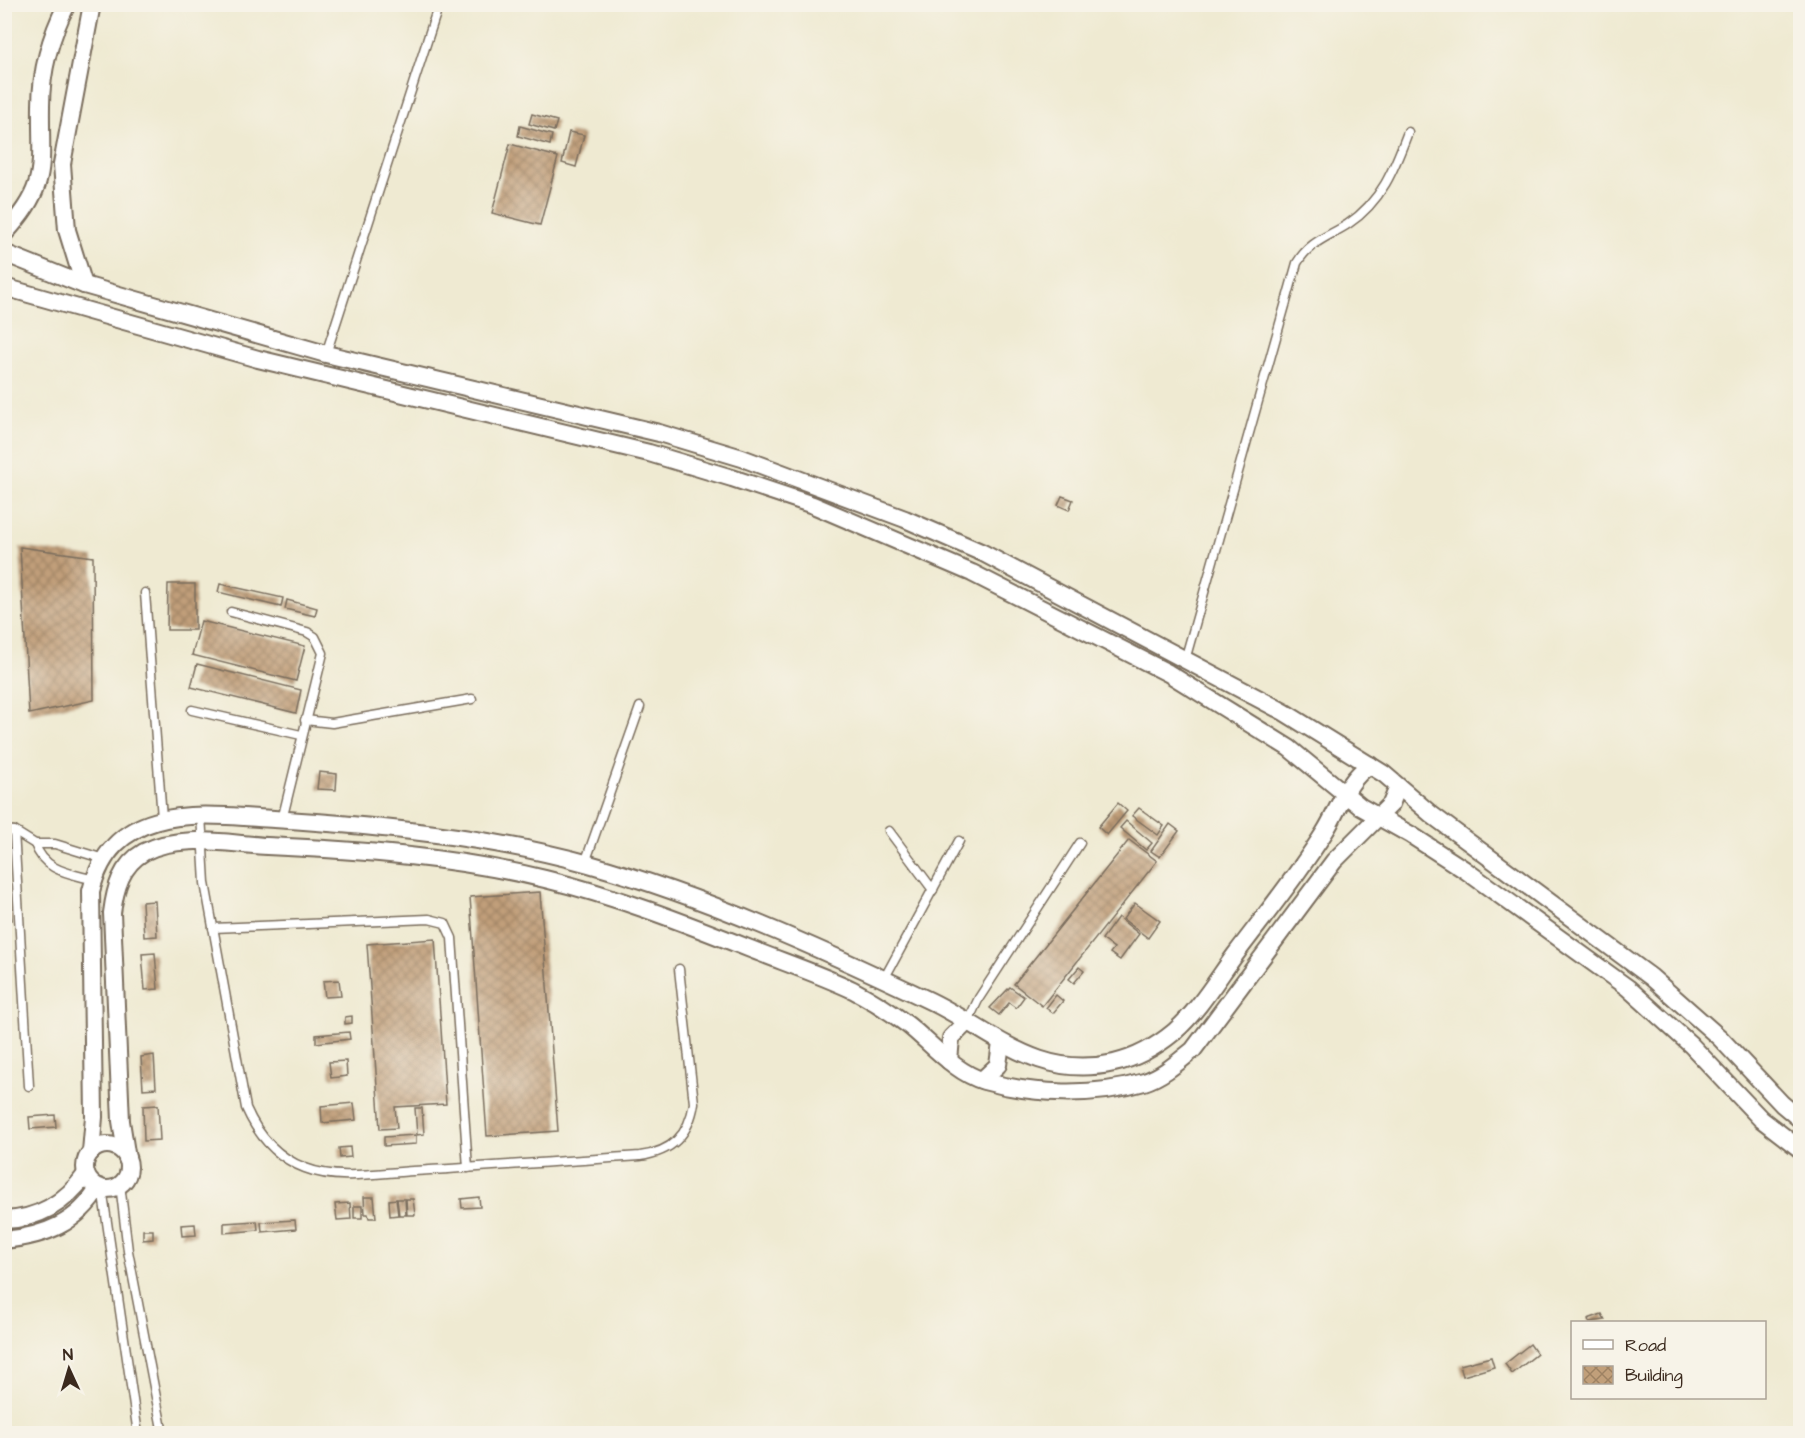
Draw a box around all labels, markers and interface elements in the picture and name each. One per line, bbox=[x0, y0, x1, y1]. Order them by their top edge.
legend bbox=[1571, 1321, 1766, 1399]
text: Road bbox=[1625, 1333, 1666, 1358]
north arrow bbox=[39, 1339, 99, 1399]
text: N bbox=[62, 1344, 74, 1366]
text: Building bbox=[1625, 1363, 1683, 1389]

